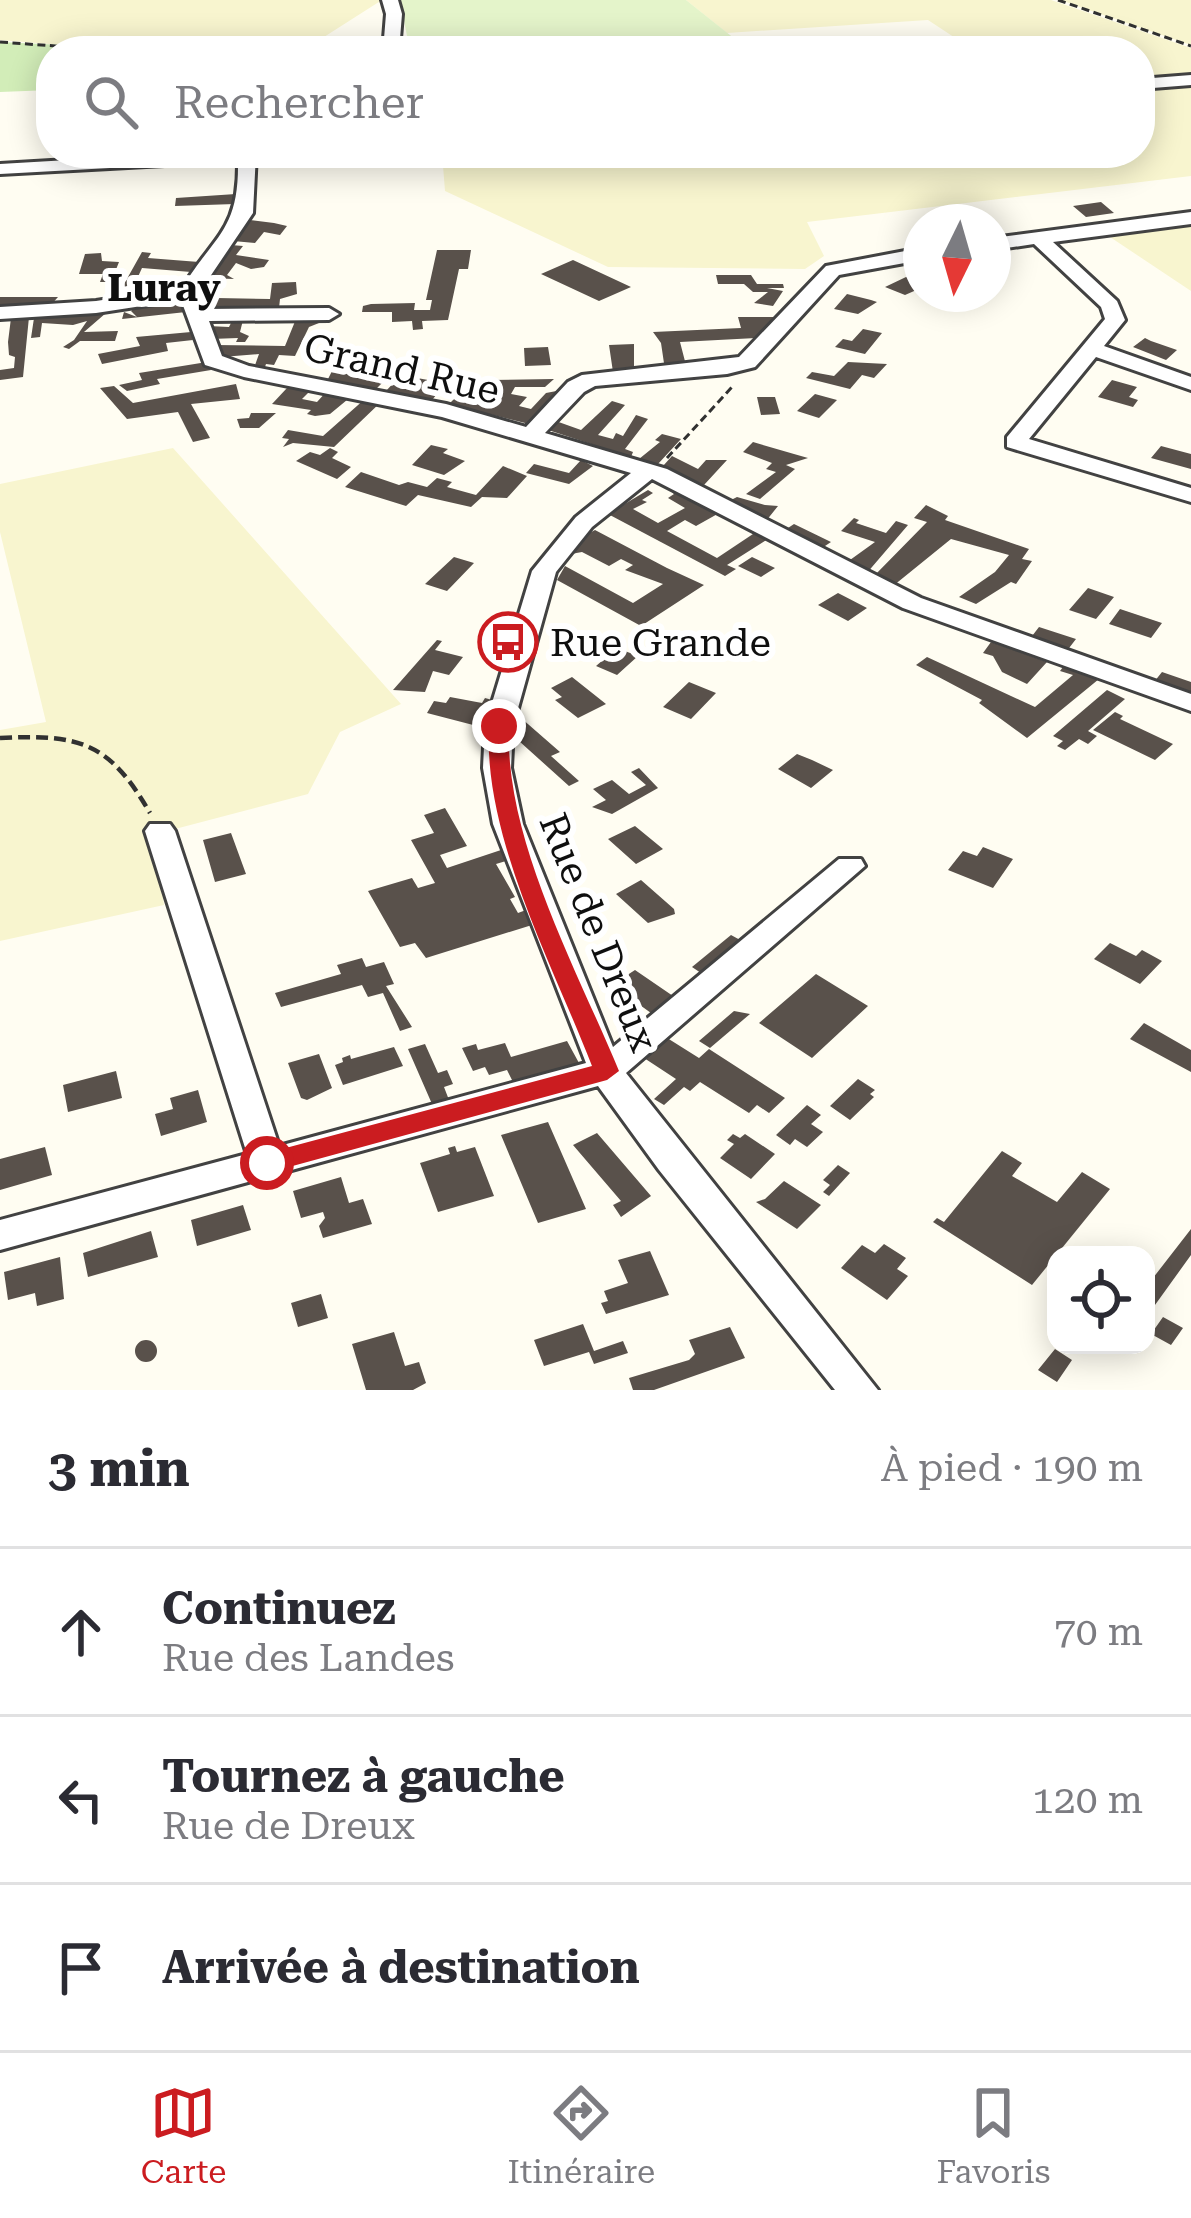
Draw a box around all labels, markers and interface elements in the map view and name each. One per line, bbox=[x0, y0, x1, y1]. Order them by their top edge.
search box bbox=[36, 36, 1155, 168]
icon: search bbox=[78, 69, 144, 135]
text: Rechercher bbox=[174, 76, 424, 129]
north arrow bbox=[903, 204, 1011, 312]
district label: Luray bbox=[107, 265, 221, 311]
street label: Grand Rue bbox=[299, 324, 504, 414]
bus stop icon: Rue Grande bbox=[477, 611, 539, 673]
place label: Rue Grande bbox=[550, 620, 771, 666]
route end bbox=[472, 699, 526, 753]
street label: Rue de Dreux bbox=[529, 807, 667, 1059]
route start bbox=[240, 1136, 294, 1190]
map controls bbox=[1047, 1246, 1155, 1354]
button: locate bbox=[1047, 1246, 1155, 1354]
text: 3 min bbox=[48, 1439, 190, 1498]
text: À pied · 190 m bbox=[881, 1445, 1143, 1491]
text: Continuez bbox=[162, 1582, 396, 1635]
icon: ahead bbox=[48, 1599, 114, 1665]
text: 70 m bbox=[1054, 1609, 1143, 1655]
text: Rue des Landes bbox=[162, 1635, 455, 1681]
text: Tournez à gauche bbox=[162, 1750, 565, 1803]
icon: left bbox=[48, 1767, 114, 1833]
text: 120 m bbox=[1032, 1777, 1143, 1823]
text: Rue de Dreux bbox=[162, 1803, 415, 1849]
icon: arrive bbox=[48, 1935, 114, 2001]
text: Arrivée à destination bbox=[162, 1941, 640, 1994]
tab: Carte bbox=[141, 2080, 226, 2191]
tab: Itinéraire bbox=[508, 2080, 655, 2191]
tab: Favoris bbox=[936, 2080, 1050, 2191]

